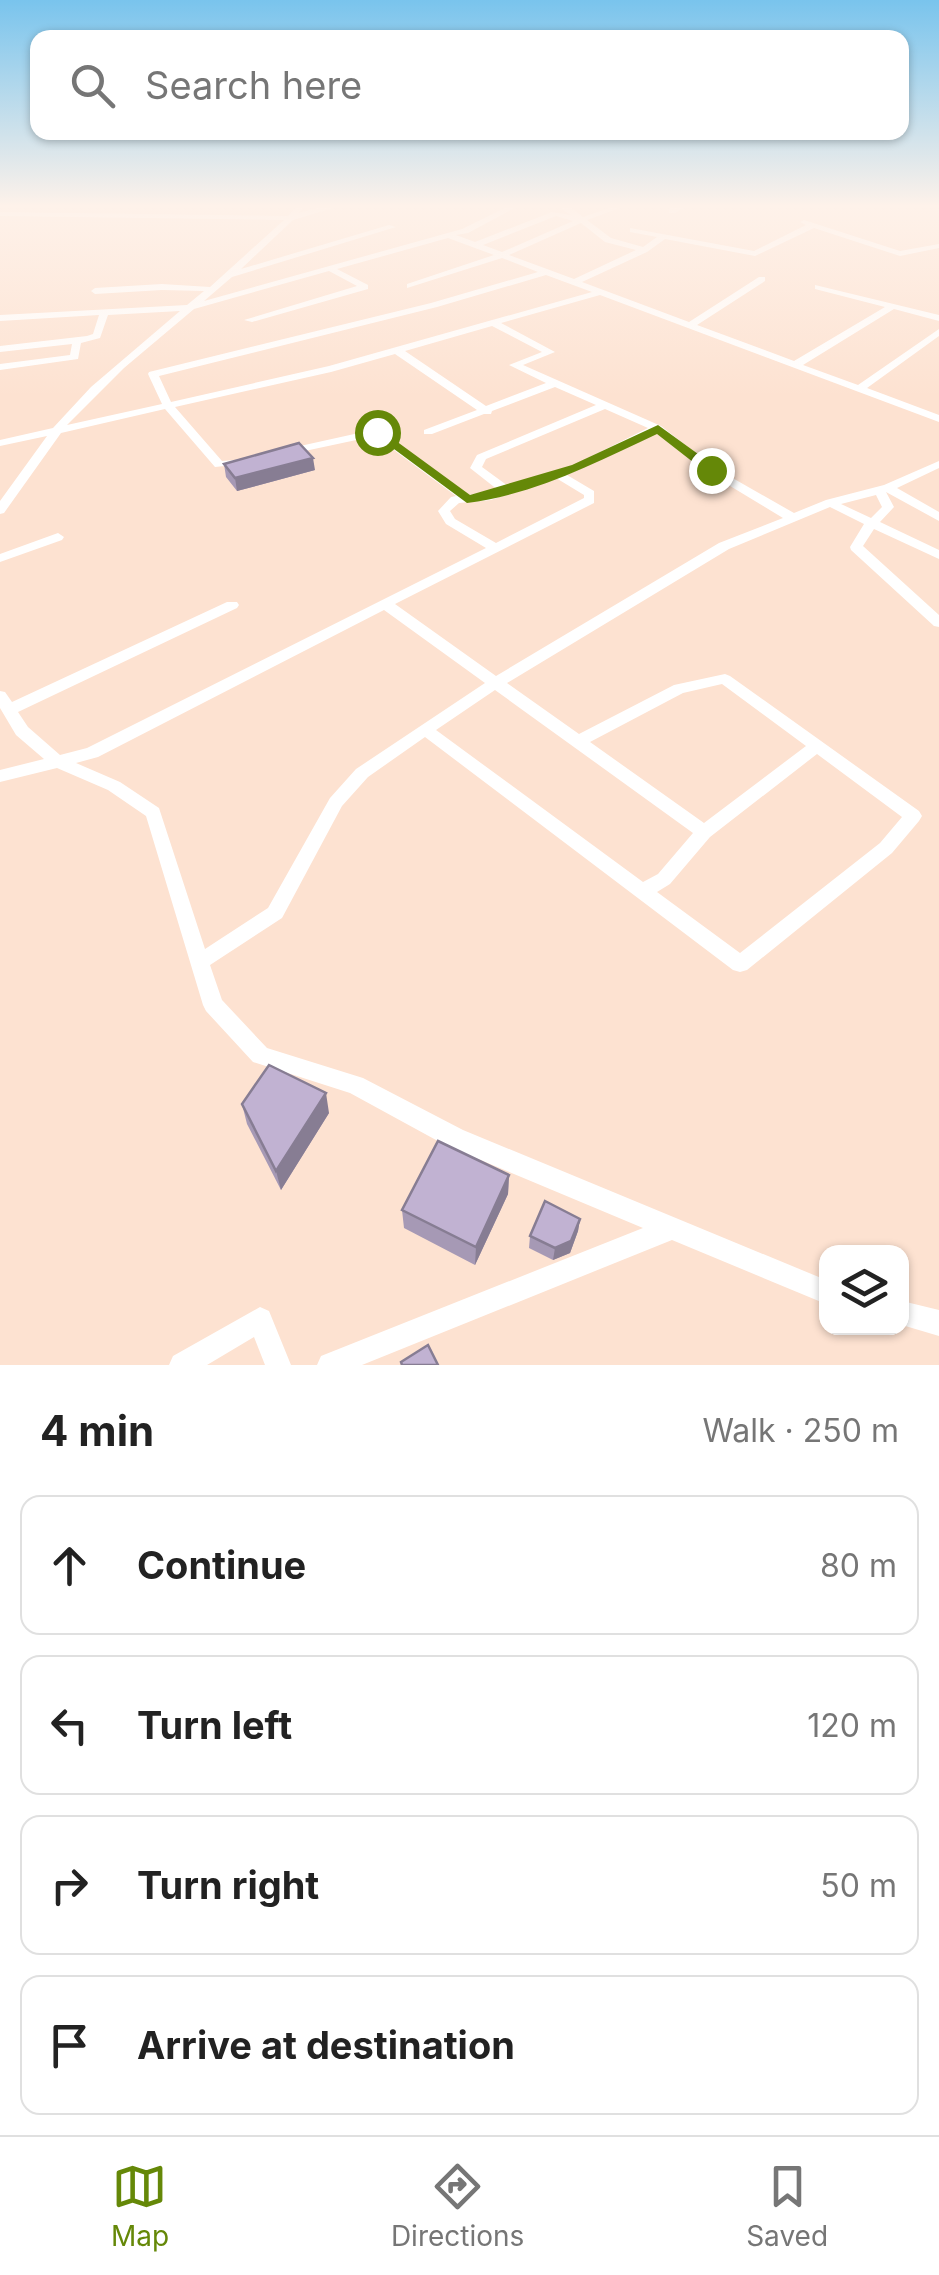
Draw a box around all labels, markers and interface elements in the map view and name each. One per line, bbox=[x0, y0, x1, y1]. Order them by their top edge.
search box bbox=[30, 30, 909, 140]
icon: search bbox=[65, 58, 120, 113]
text: Search here bbox=[145, 62, 362, 108]
route start bbox=[355, 410, 401, 456]
route end bbox=[689, 448, 735, 494]
map controls bbox=[819, 1245, 909, 1335]
button: layers bbox=[819, 1245, 909, 1335]
text: 4 min bbox=[40, 1405, 154, 1456]
text: Walk · 250 m bbox=[702, 1411, 899, 1450]
icon: ahead bbox=[42, 1538, 97, 1593]
text: Continue bbox=[137, 1542, 306, 1588]
text: 80 m bbox=[820, 1546, 897, 1585]
icon: left bbox=[42, 1698, 97, 1753]
text: Turn left bbox=[137, 1702, 292, 1748]
text: 120 m bbox=[807, 1706, 897, 1745]
icon: right bbox=[42, 1858, 97, 1913]
text: Turn right bbox=[137, 1862, 319, 1908]
text: 50 m bbox=[820, 1866, 897, 1905]
icon: arrive bbox=[42, 2018, 97, 2073]
text: Arrive at destination bbox=[137, 2022, 515, 2068]
tab: Map bbox=[111, 2159, 169, 2253]
tab: Directions bbox=[391, 2159, 524, 2253]
tab: Saved bbox=[746, 2159, 828, 2253]

